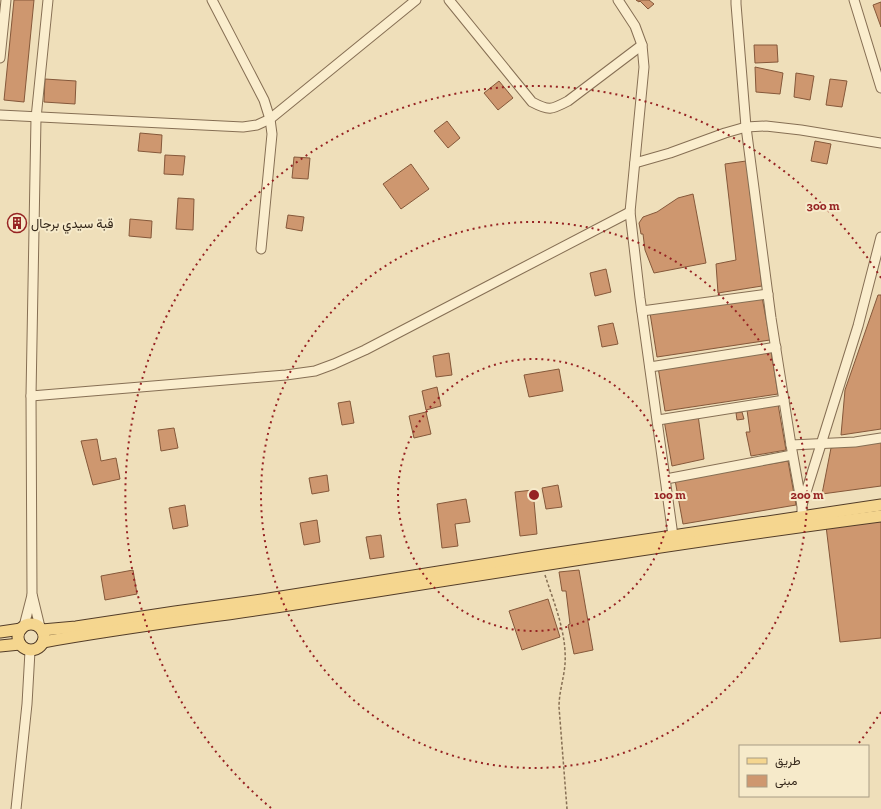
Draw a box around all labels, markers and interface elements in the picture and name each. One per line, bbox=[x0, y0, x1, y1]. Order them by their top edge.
text: 300 m bbox=[807, 199, 840, 213]
building icon: قبة سيدي برجال bbox=[6, 212, 28, 234]
place label: قبة سيدي برجال bbox=[31, 216, 113, 234]
centre of rings bbox=[527, 488, 541, 502]
text: 100 m bbox=[654, 488, 686, 502]
text: 200 m bbox=[790, 488, 824, 502]
legend bbox=[739, 745, 869, 797]
text: طريق bbox=[775, 754, 801, 769]
text: مبنى bbox=[775, 774, 797, 789]

